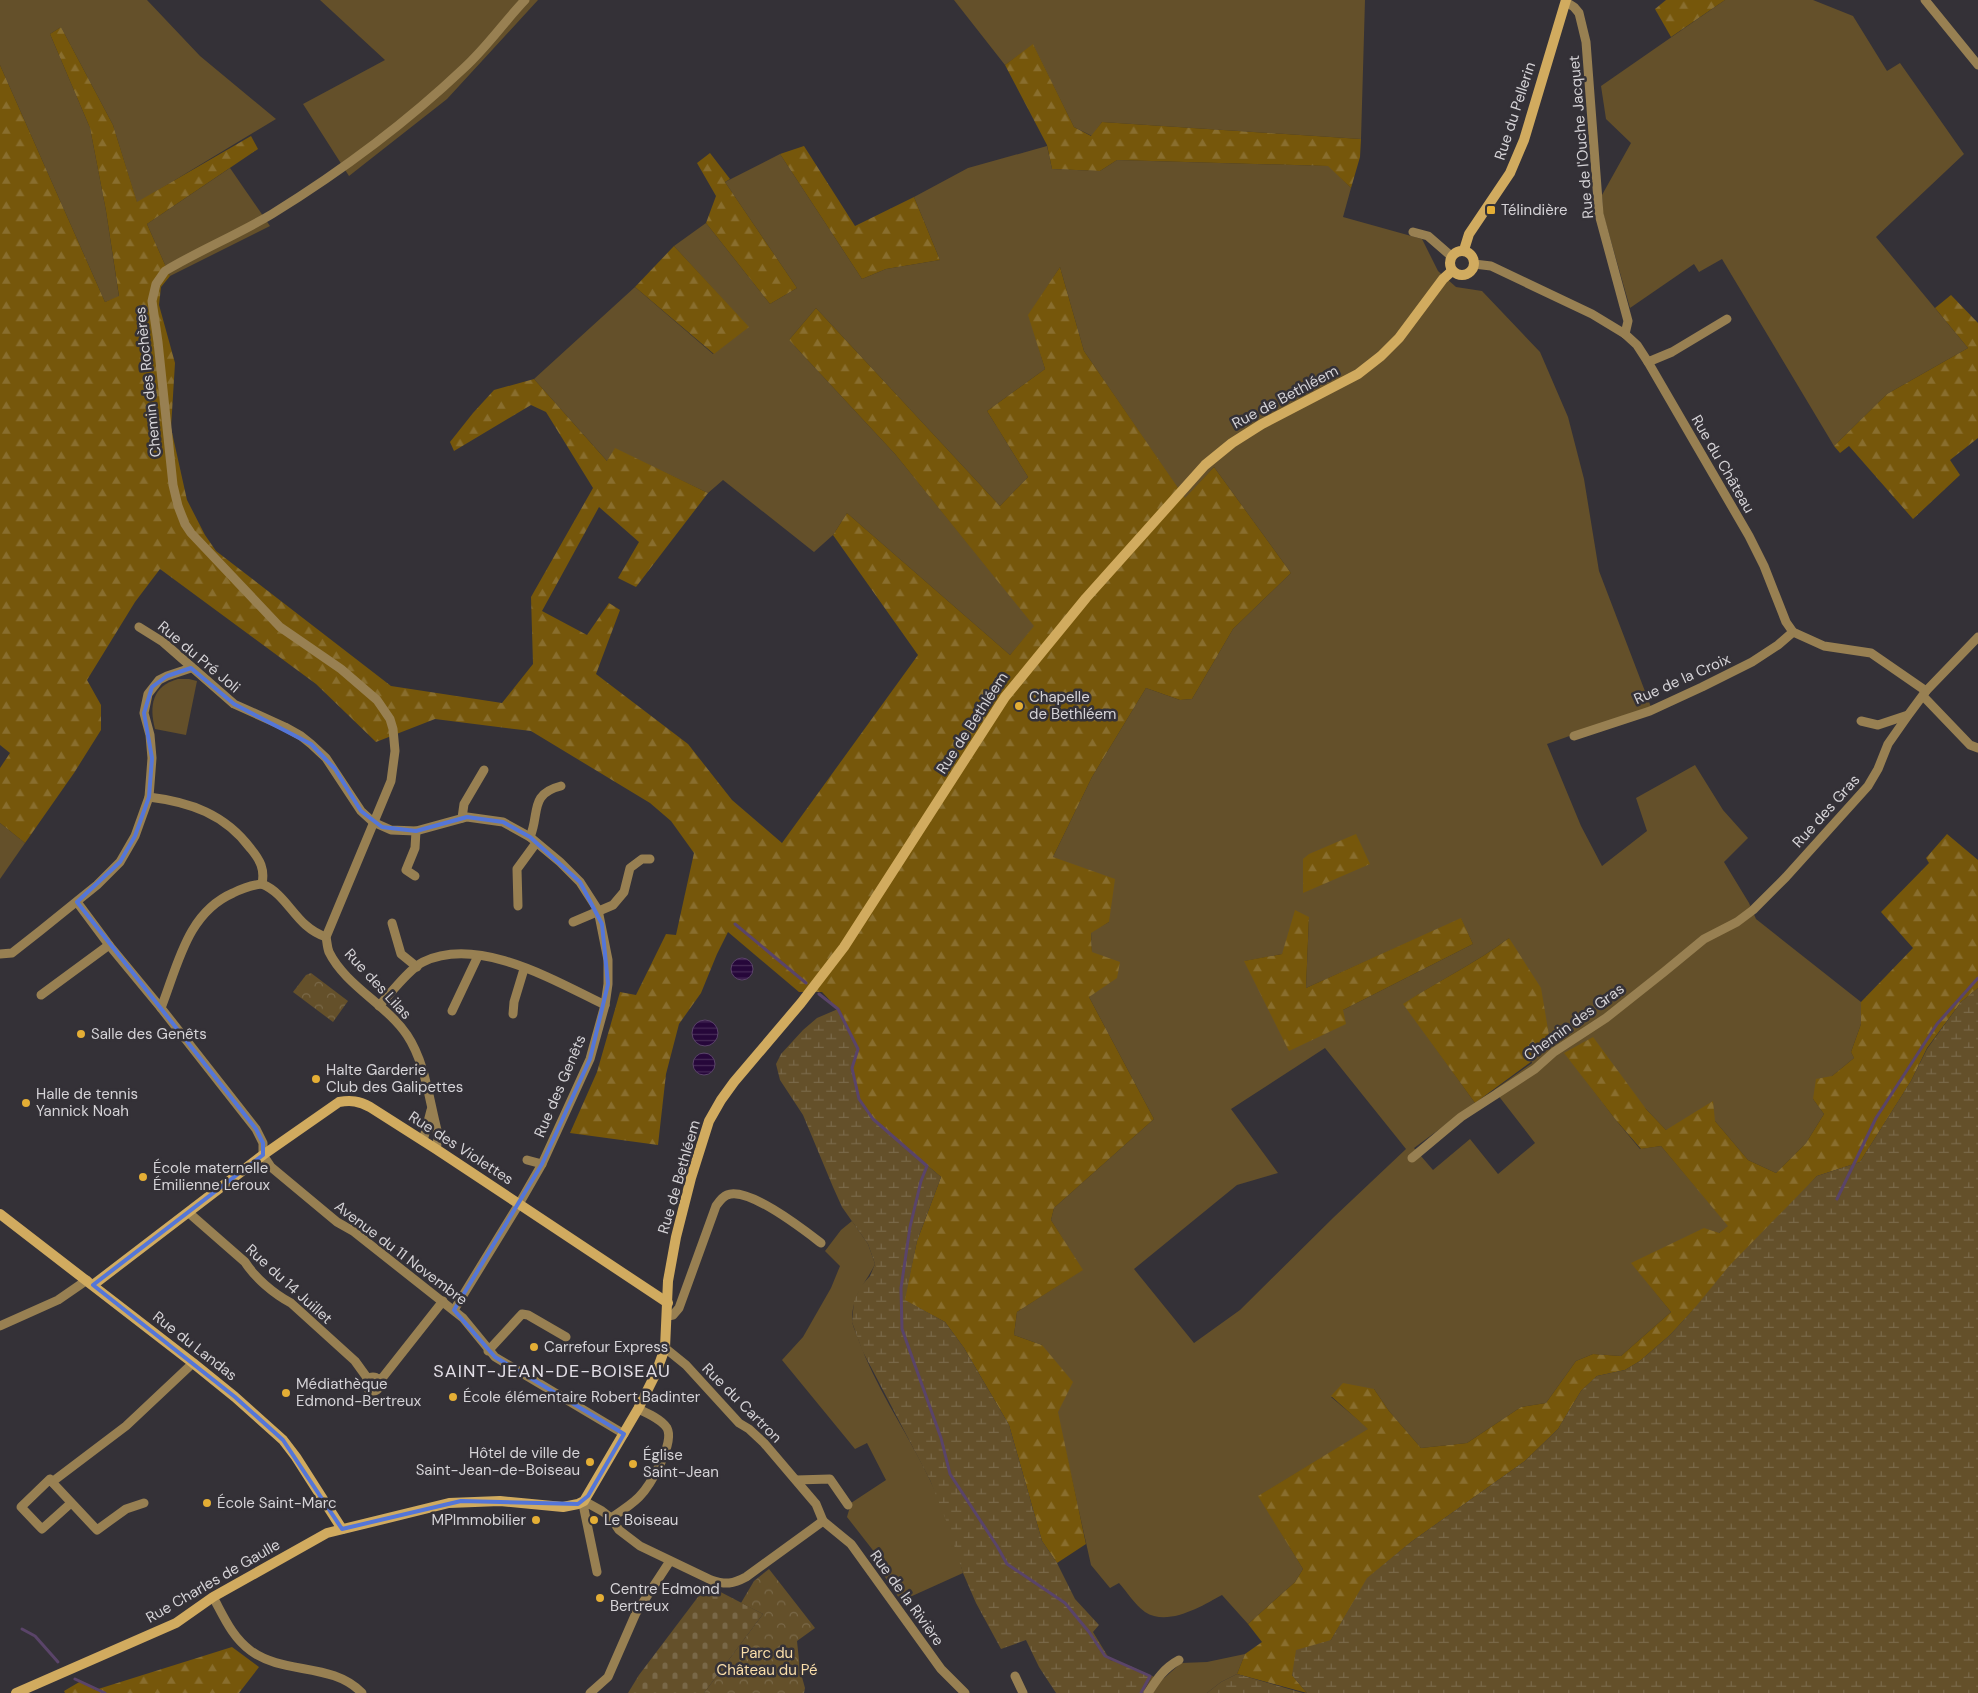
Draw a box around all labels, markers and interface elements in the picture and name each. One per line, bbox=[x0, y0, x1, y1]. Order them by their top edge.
street label: Rue de l'Ouche Jacquet bbox=[1564, 54, 1598, 220]
street label: Rue du Pellerin bbox=[1490, 60, 1540, 162]
place label: Télindière bbox=[1501, 200, 1567, 220]
marker: Télindière bbox=[1485, 204, 1497, 216]
street label: Chemin des Rochères bbox=[130, 306, 166, 458]
street label: Rue de Bethléem bbox=[1228, 361, 1342, 433]
street label: Rue du Château bbox=[1687, 411, 1759, 517]
street label: Rue du Pré Joli bbox=[154, 617, 244, 697]
street label: Rue de la Croix bbox=[1631, 649, 1734, 709]
street label: Rue de Bethléem bbox=[932, 668, 1012, 778]
place label: Chapelle de Bethléem bbox=[1029, 687, 1116, 724]
marker: Chapelle de Bethléem bbox=[1013, 700, 1025, 712]
street label: Rue des Gras bbox=[1788, 770, 1864, 852]
street label: Rue des Lilas bbox=[340, 944, 416, 1024]
street label: Chemin des Gras bbox=[1520, 979, 1628, 1065]
place label: Salle des Genêts bbox=[91, 1024, 207, 1044]
marker: Salle des Genêts bbox=[75, 1028, 87, 1040]
street label: Rue des Genêts bbox=[529, 1032, 591, 1140]
place label: Halte Garderie Club des Galipettes bbox=[326, 1060, 463, 1097]
marker: Halte Garderie Club des Galipettes bbox=[310, 1073, 322, 1085]
place label: Halle de tennis Yannick Noah bbox=[36, 1084, 138, 1121]
marker: Halle de tennis Yannick Noah bbox=[20, 1097, 32, 1109]
street label: Rue des Violettes bbox=[405, 1107, 517, 1189]
street label: Rue de Bethléem bbox=[653, 1118, 705, 1236]
place label: École maternelle Émilienne Leroux bbox=[153, 1158, 271, 1195]
marker: École maternelle Émilienne Leroux bbox=[137, 1171, 149, 1183]
street label: Avenue du 11 Novembre bbox=[330, 1196, 472, 1310]
street label: Rue du 14 Juillet bbox=[241, 1240, 337, 1328]
street label: Rue du Landas bbox=[149, 1307, 241, 1385]
place label: Carrefour Express bbox=[544, 1337, 668, 1357]
marker: Carrefour Express bbox=[528, 1341, 540, 1353]
district label: SAINT-JEAN-DE-BOISEAU bbox=[433, 1359, 671, 1383]
street label: Rue du Cartron bbox=[698, 1359, 786, 1447]
place label: Médiathèque Edmond-Bertreux bbox=[296, 1374, 422, 1411]
marker: Médiathèque Edmond-Bertreux bbox=[280, 1387, 292, 1399]
place label: École élémentaire Robert Badinter bbox=[463, 1387, 701, 1407]
marker: École élémentaire Robert Badinter bbox=[447, 1391, 459, 1403]
place label: Hôtel de ville de Saint-Jean-de-Boiseau bbox=[416, 1443, 580, 1480]
place label: Église Saint-Jean bbox=[643, 1445, 719, 1482]
marker: Hôtel de ville de Saint-Jean-de-Boiseau bbox=[584, 1456, 596, 1468]
marker: Église Saint-Jean bbox=[627, 1458, 639, 1470]
place label: École Saint-Marc bbox=[217, 1493, 337, 1513]
marker: École Saint-Marc bbox=[201, 1497, 213, 1509]
place label: MPImmobilier bbox=[432, 1510, 526, 1530]
place label: Le Boiseau bbox=[604, 1510, 678, 1530]
marker: MPImmobilier bbox=[530, 1514, 542, 1526]
marker: Le Boiseau bbox=[588, 1514, 600, 1526]
street label: Rue Charles de Gaulle bbox=[142, 1534, 284, 1628]
street label: Rue de la Rivière bbox=[865, 1546, 949, 1650]
place label: Centre Edmond Bertreux bbox=[610, 1579, 720, 1616]
marker: Centre Edmond Bertreux bbox=[594, 1592, 606, 1604]
park label: Parc du Château du Pé bbox=[716, 1643, 818, 1680]

